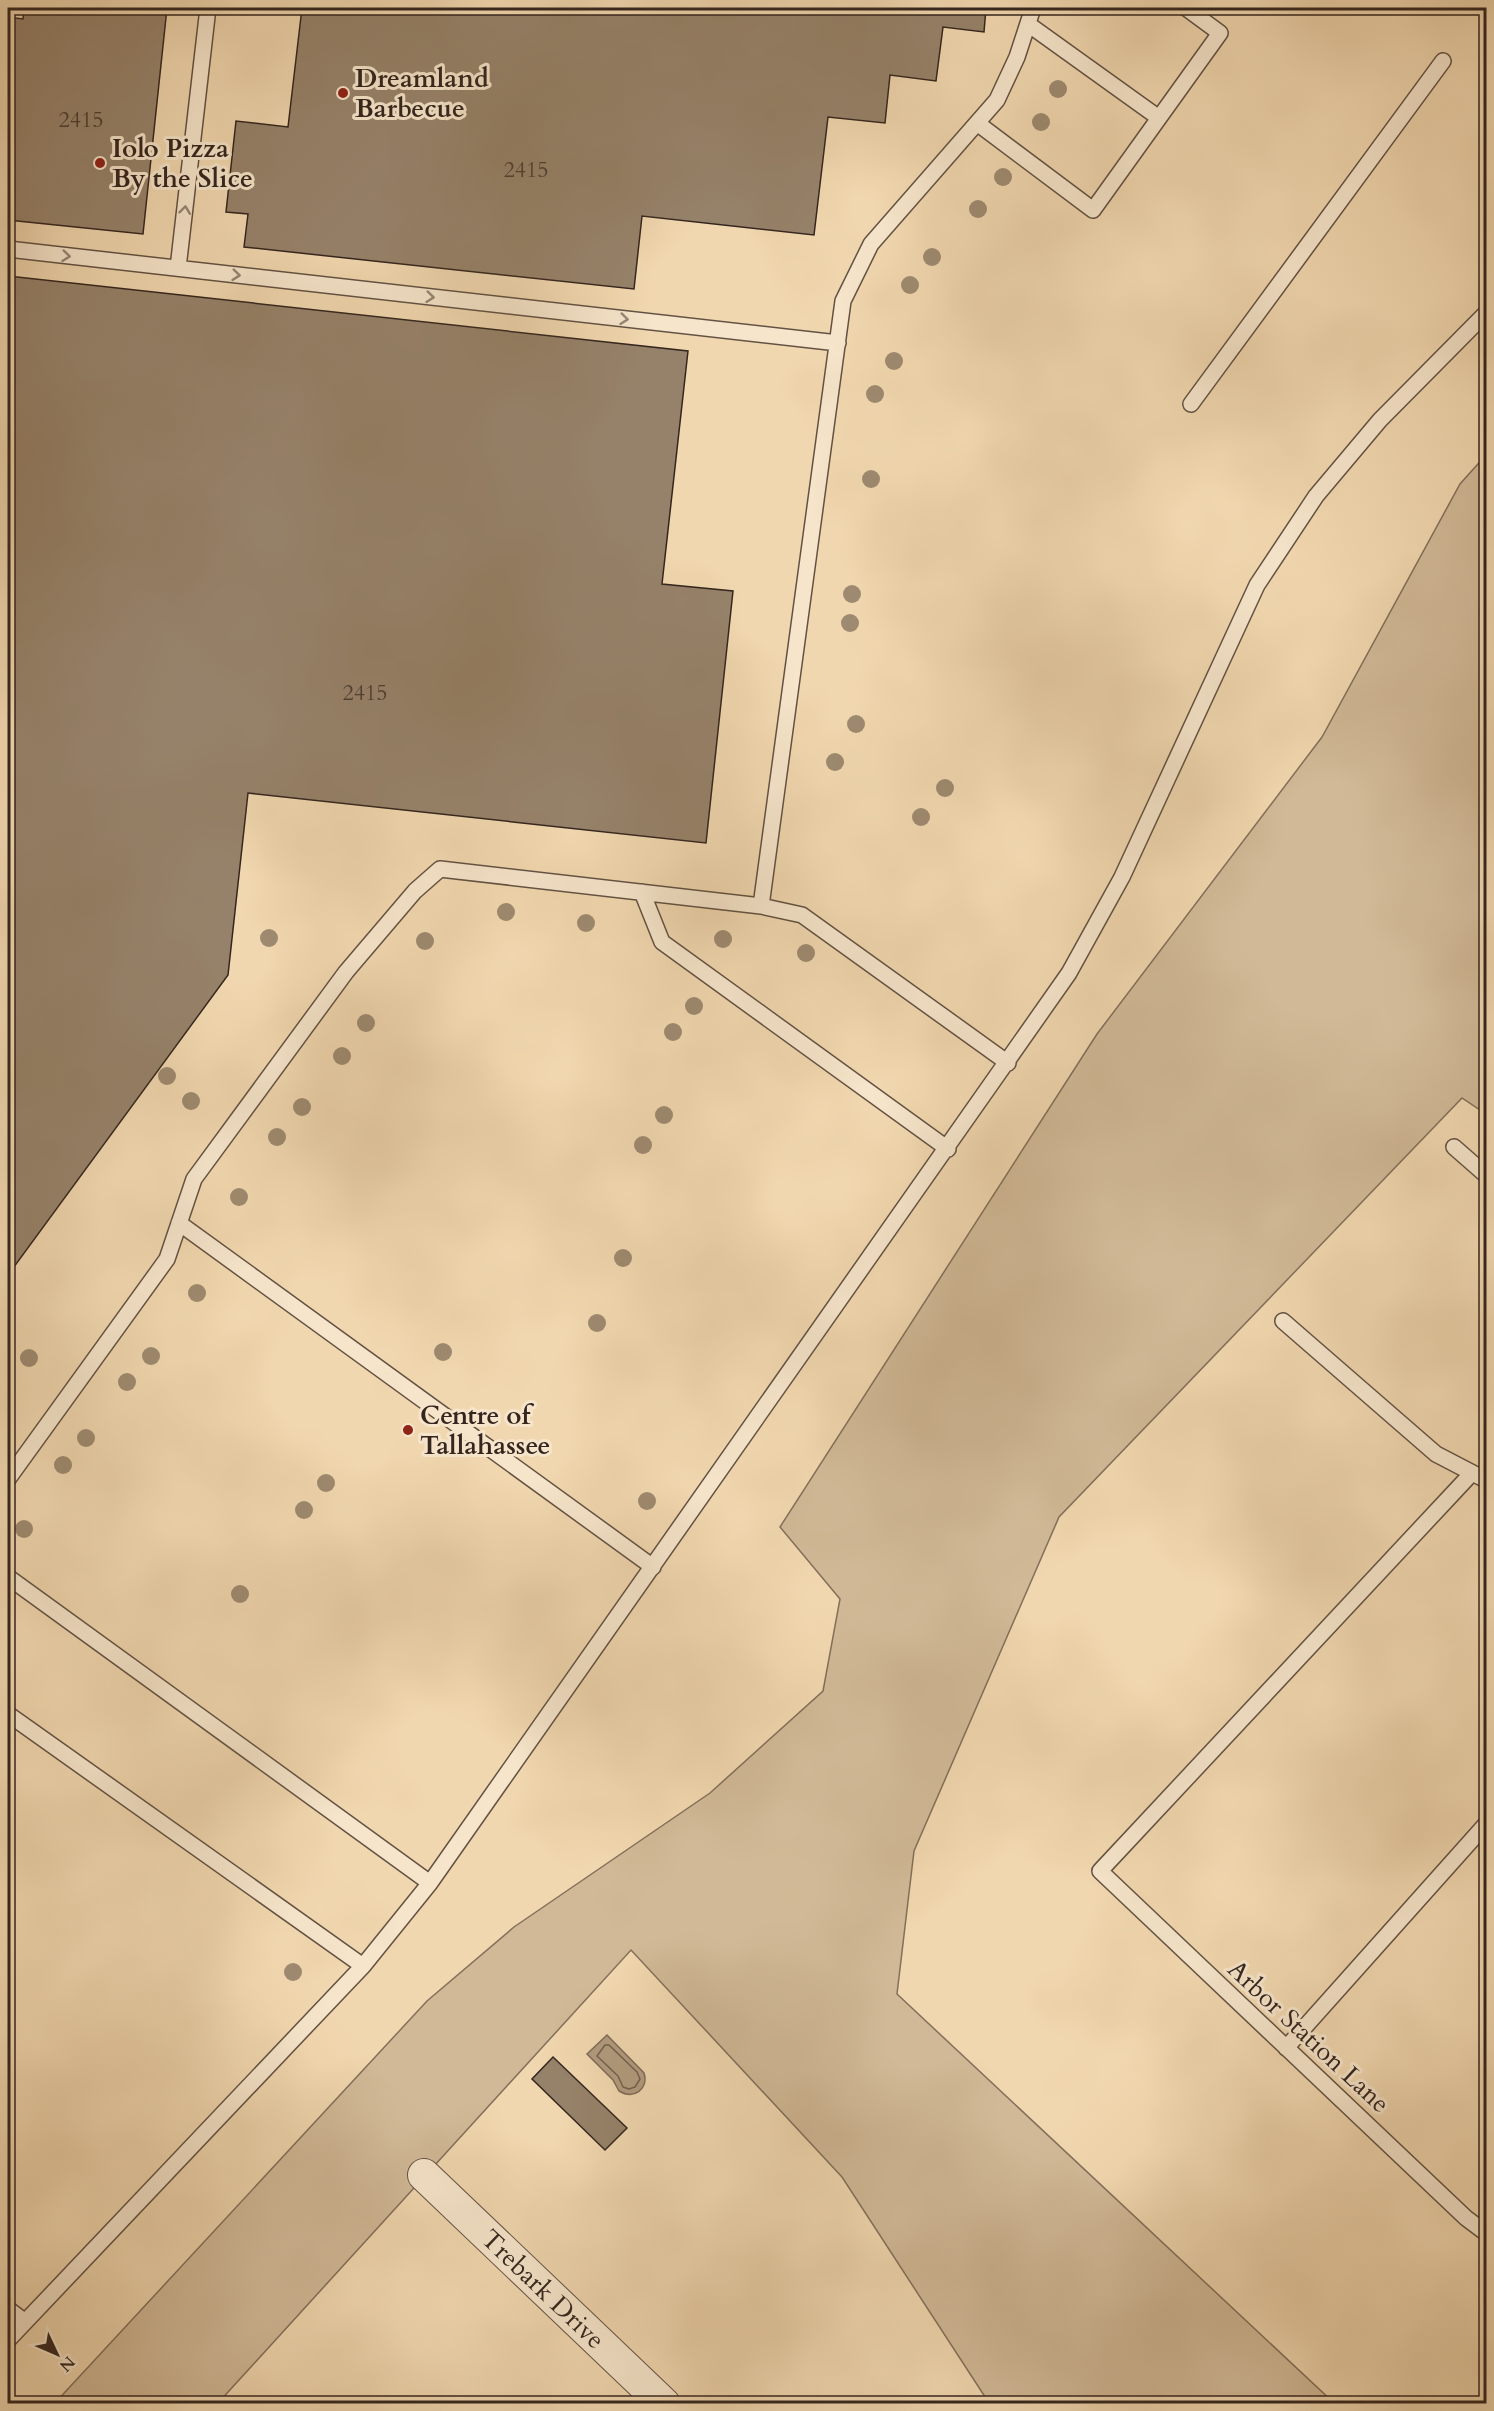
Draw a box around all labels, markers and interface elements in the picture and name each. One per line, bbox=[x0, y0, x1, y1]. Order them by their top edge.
place label: Dreamland Barbecue bbox=[355, 61, 489, 126]
marker: Dreamland Barbecue bbox=[336, 86, 350, 100]
house number: 2415 bbox=[58, 105, 104, 135]
place label: Iolo Pizza By the Slice bbox=[112, 131, 253, 196]
house number: 2415 bbox=[503, 155, 549, 185]
marker: Iolo Pizza By the Slice bbox=[93, 156, 107, 170]
one-way arrow bbox=[178, 206, 190, 215]
one-way arrow bbox=[61, 249, 70, 262]
one-way arrow bbox=[232, 268, 241, 281]
one-way arrow bbox=[425, 290, 434, 303]
one-way arrow bbox=[619, 312, 628, 324]
house number: 2415 bbox=[342, 678, 388, 708]
place label: Centre of Tallahassee bbox=[420, 1398, 550, 1463]
marker: Centre of Tallahassee bbox=[401, 1423, 415, 1437]
street label: Arbor Station Lane bbox=[1220, 1952, 1397, 2121]
street label: Trebark Drive bbox=[473, 2222, 613, 2357]
north arrow bbox=[27, 2324, 87, 2384]
text: N bbox=[54, 2351, 80, 2376]

